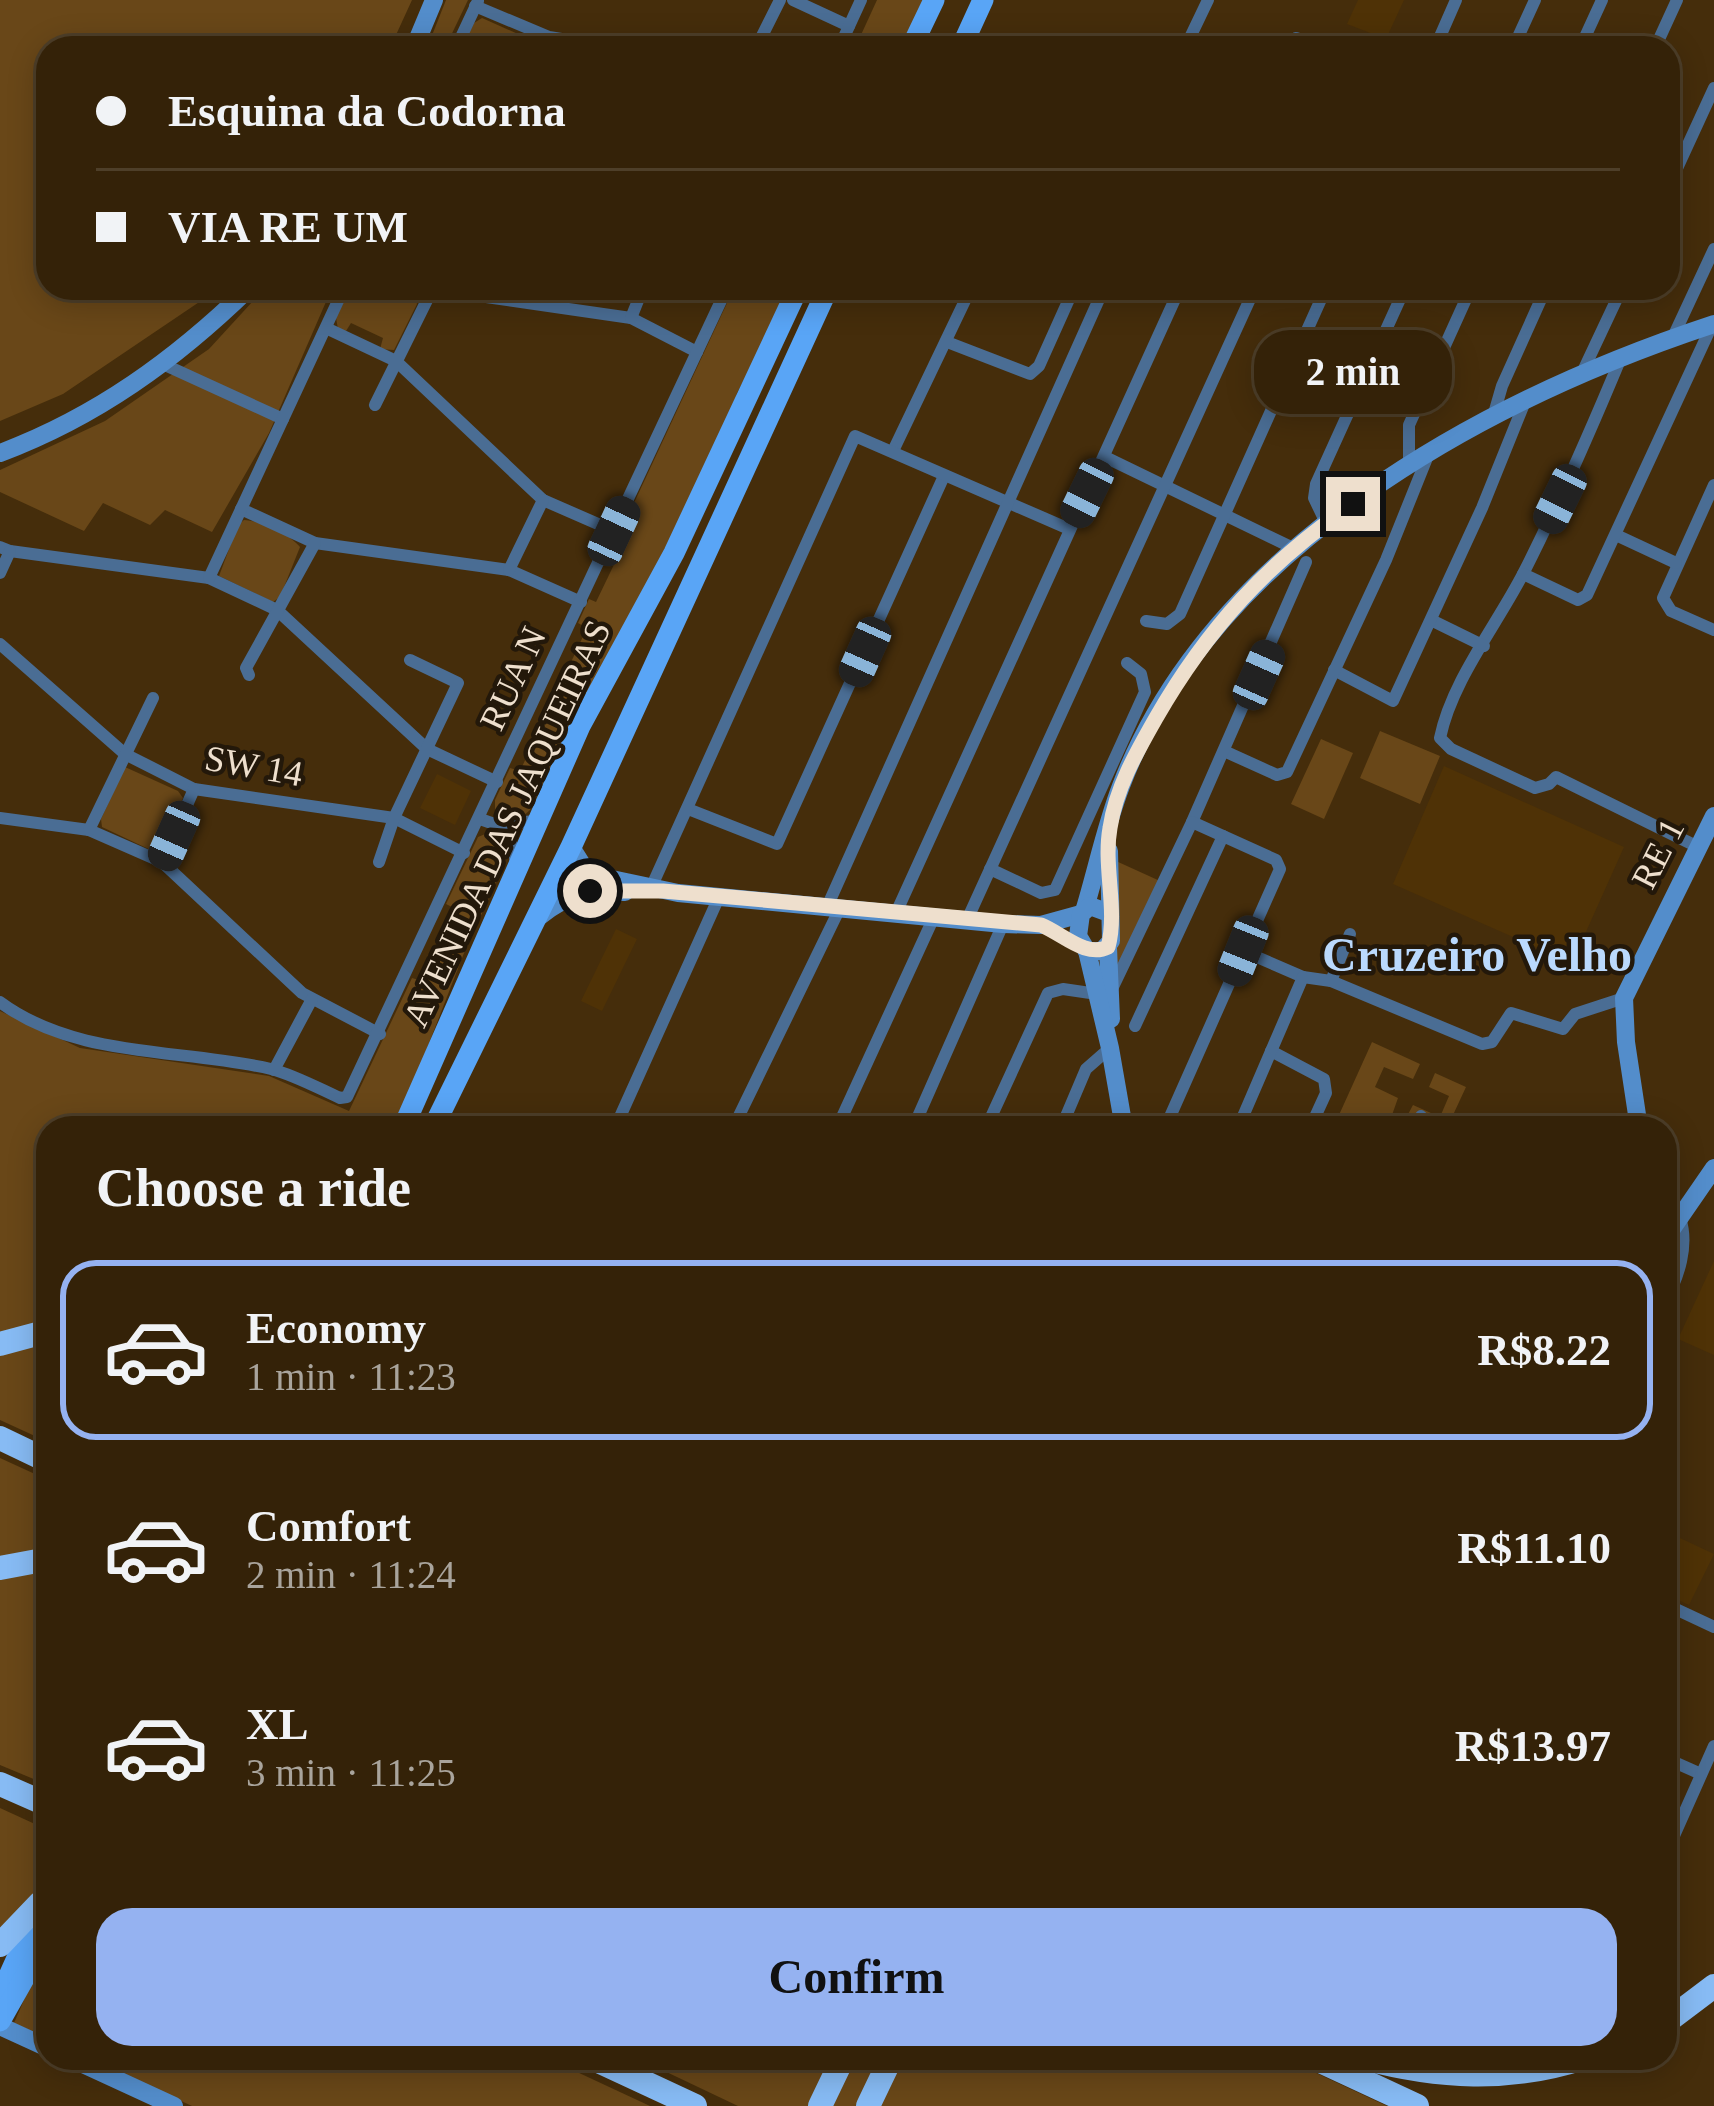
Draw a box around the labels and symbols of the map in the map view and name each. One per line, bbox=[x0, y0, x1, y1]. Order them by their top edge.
callout: 2 min bbox=[1254, 330, 1452, 414]
car bbox=[1055, 453, 1119, 533]
car bbox=[1528, 459, 1592, 539]
route end bbox=[1326, 477, 1380, 531]
car bbox=[582, 491, 646, 571]
car bbox=[834, 612, 896, 692]
street label: AVENIDA DAS JAQUEIRAS bbox=[395, 614, 619, 1033]
street label: RUA N bbox=[472, 621, 554, 736]
car bbox=[1228, 635, 1290, 715]
street label: SW 14 bbox=[202, 738, 306, 794]
car bbox=[143, 796, 205, 876]
street label: RE 1 bbox=[1623, 812, 1692, 895]
route start bbox=[563, 864, 617, 918]
car bbox=[1213, 911, 1273, 991]
district label: Cruzeiro Velho bbox=[1322, 928, 1632, 981]

